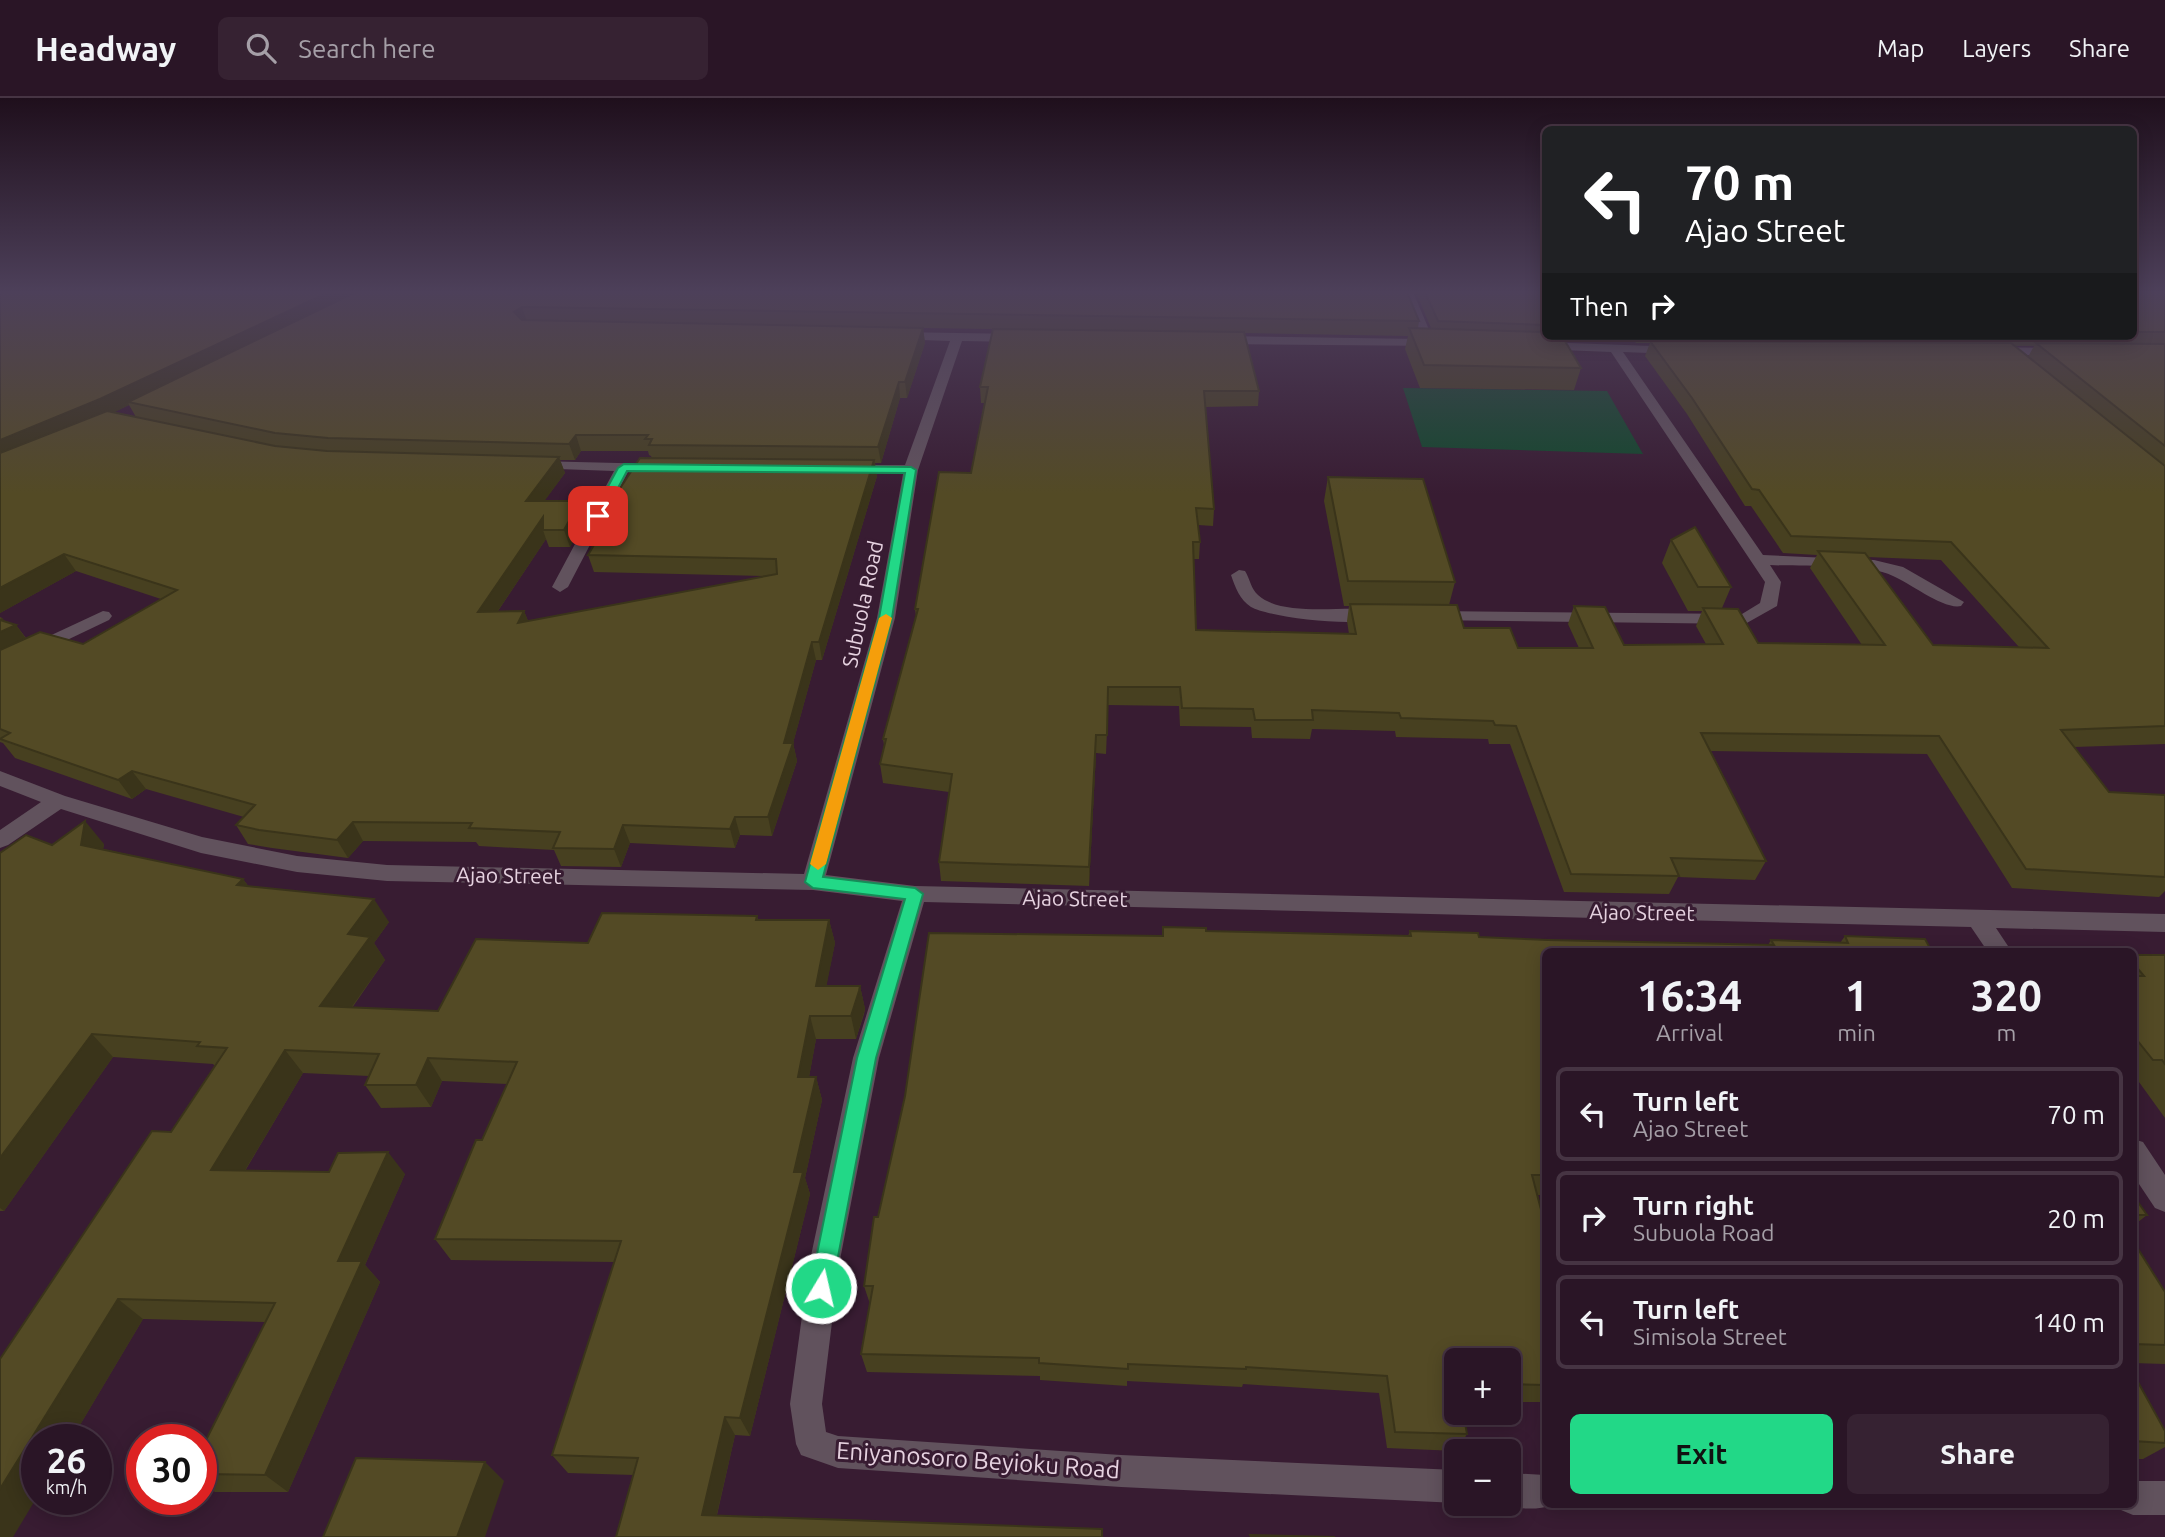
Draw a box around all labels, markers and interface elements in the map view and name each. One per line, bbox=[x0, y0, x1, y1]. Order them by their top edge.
search box bbox=[218, 17, 708, 80]
icon: search bbox=[242, 29, 280, 67]
text: Headway bbox=[35, 30, 176, 67]
text: Search here bbox=[298, 34, 436, 63]
text: Map bbox=[1877, 35, 1924, 62]
text: Layers bbox=[1962, 35, 2031, 62]
text: Share bbox=[2069, 35, 2130, 62]
icon: left bbox=[1570, 154, 1661, 245]
text: 70 m bbox=[1685, 154, 1794, 209]
text: Ajao Street bbox=[1685, 212, 1845, 248]
icon: right bbox=[1643, 287, 1681, 325]
text: Then bbox=[1570, 292, 1629, 321]
pin bbox=[568, 486, 628, 546]
icon: arrive bbox=[579, 497, 617, 535]
street label: Subuola Road bbox=[837, 538, 887, 670]
street label: Ajao Street bbox=[456, 862, 562, 888]
street label: Ajao Street bbox=[1022, 885, 1128, 911]
street label: Ajao Street bbox=[1589, 899, 1695, 925]
text: 16:34 bbox=[1637, 972, 1742, 1019]
text: 1 bbox=[1845, 972, 1868, 1019]
text: 320 bbox=[1971, 972, 2042, 1019]
text: Arrival bbox=[1656, 1020, 1723, 1045]
text: min bbox=[1837, 1020, 1876, 1045]
text: m bbox=[1996, 1020, 2016, 1045]
text: Turn left bbox=[1633, 1087, 1739, 1116]
icon: left bbox=[1574, 1095, 1612, 1133]
text: 70 m bbox=[2047, 1100, 2105, 1129]
text: Ajao Street bbox=[1633, 1116, 1748, 1141]
text: Turn right bbox=[1633, 1191, 1754, 1220]
icon: right bbox=[1574, 1199, 1612, 1237]
text: 20 m bbox=[2047, 1204, 2105, 1233]
text: Subuola Road bbox=[1633, 1220, 1774, 1245]
position arrow bbox=[784, 1251, 858, 1325]
text: Turn left bbox=[1633, 1295, 1739, 1324]
icon: left bbox=[1574, 1303, 1612, 1341]
text: 140 m bbox=[2033, 1308, 2105, 1337]
text: Simisola Street bbox=[1633, 1324, 1787, 1349]
map controls bbox=[1444, 1348, 1521, 1516]
button: + bbox=[1444, 1348, 1521, 1425]
button: Exit bbox=[1570, 1414, 1833, 1494]
button: Share bbox=[1847, 1414, 2109, 1494]
speed limit sign: 30 bbox=[126, 1424, 217, 1515]
street label: Eniyanosoro Beyioku Road bbox=[835, 1437, 1121, 1483]
button: − bbox=[1444, 1439, 1521, 1516]
text: 26 bbox=[47, 1440, 86, 1480]
text: km/h bbox=[46, 1477, 87, 1497]

